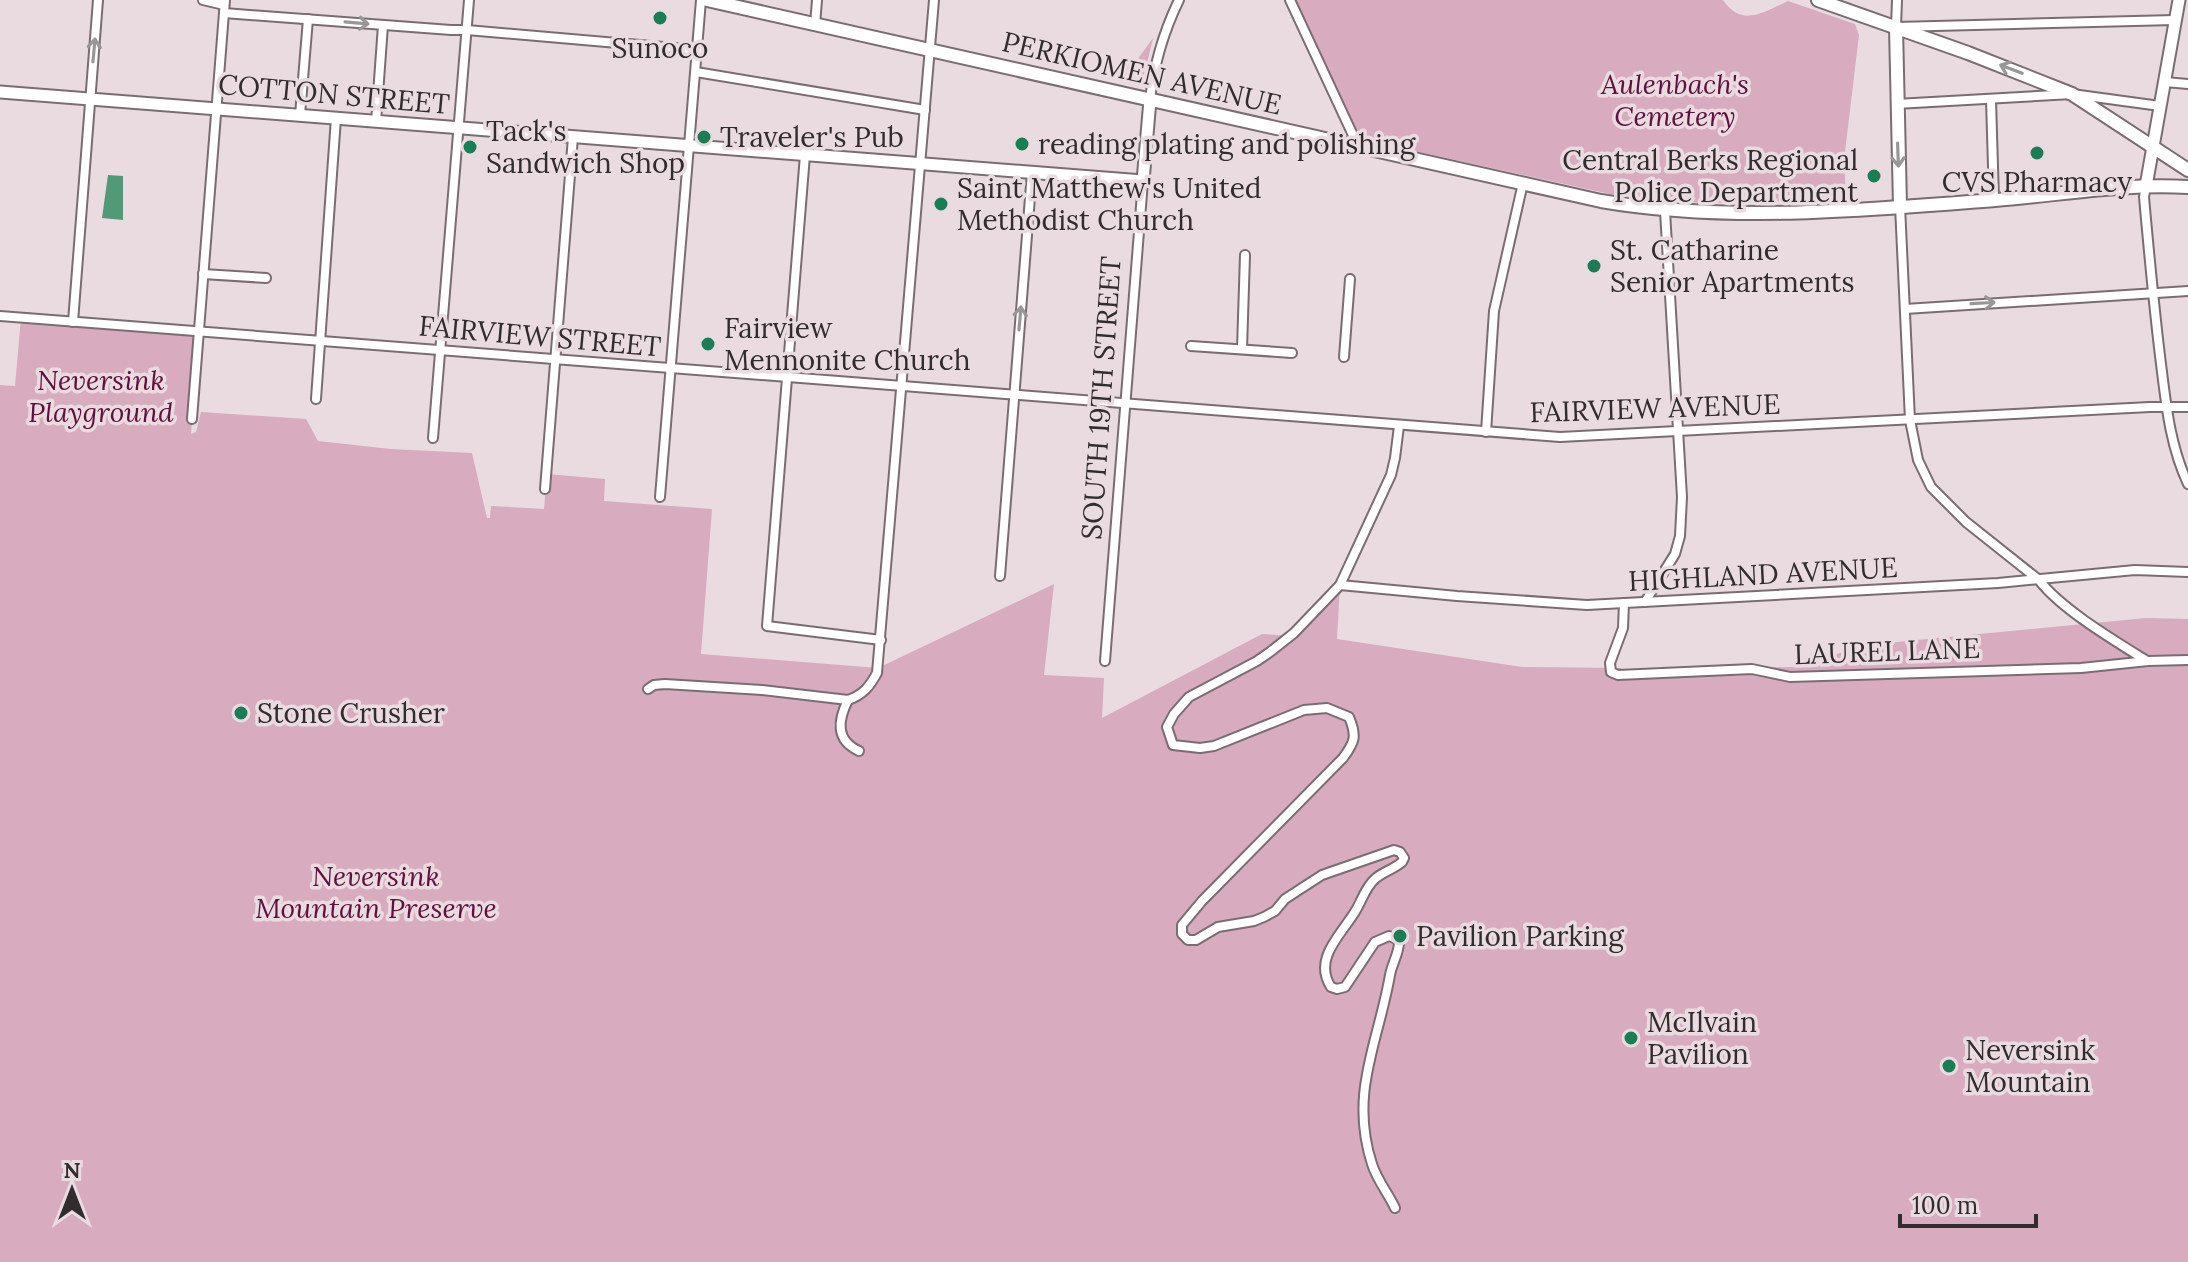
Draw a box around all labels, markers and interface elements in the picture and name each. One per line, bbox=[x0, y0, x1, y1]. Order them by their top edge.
marker: Sunoco bbox=[651, 9, 669, 27]
one-way arrow bbox=[343, 16, 370, 31]
street label: PERKIOMEN AVENUE bbox=[999, 23, 1285, 123]
place label: Sunoco bbox=[612, 30, 708, 66]
one-way arrow bbox=[86, 37, 101, 64]
one-way arrow bbox=[1999, 61, 2024, 75]
street label: COTTON STREET bbox=[217, 66, 451, 122]
park label: Aulenbach's Cemetery bbox=[1600, 66, 1749, 134]
place label: Tack's Sandwich Shop bbox=[486, 113, 685, 181]
place label: Traveler's Pub bbox=[720, 119, 904, 155]
place label: reading plating and polishing bbox=[1038, 126, 1416, 162]
marker: Traveler's Pub bbox=[695, 128, 713, 146]
marker: reading plating and polishing bbox=[1013, 135, 1031, 153]
marker: Tack's Sandwich Shop bbox=[461, 138, 479, 156]
one-way arrow bbox=[1890, 141, 1905, 168]
place label: Central Berks Regional Police Department bbox=[1562, 142, 1858, 210]
marker: CVS Pharmacy bbox=[2028, 144, 2046, 162]
place label: CVS Pharmacy bbox=[1942, 164, 2132, 200]
marker: Central Berks Regional Police Department bbox=[1865, 167, 1883, 185]
place label: Saint Matthew's United Methodist Church bbox=[957, 170, 1261, 238]
marker: Saint Matthew's United Methodist Church bbox=[932, 195, 950, 213]
place label: St. Catharine Senior Apartments bbox=[1610, 232, 1854, 300]
street label: SOUTH 19TH STREET bbox=[1073, 255, 1129, 541]
marker: St. Catharine Senior Apartments bbox=[1585, 257, 1603, 275]
one-way arrow bbox=[1969, 296, 1996, 311]
one-way arrow bbox=[1013, 305, 1028, 332]
street label: FAIRVIEW STREET bbox=[417, 307, 663, 365]
place label: Fairview Mennonite Church bbox=[724, 310, 970, 378]
marker: Fairview Mennonite Church bbox=[699, 335, 717, 353]
park label: Neversink Playground bbox=[28, 362, 174, 430]
street label: FAIRVIEW AVENUE bbox=[1529, 386, 1781, 430]
street label: HIGHLAND AVENUE bbox=[1627, 549, 1899, 599]
street label: LAUREL LANE bbox=[1793, 630, 1981, 672]
place label: Stone Crusher bbox=[257, 695, 445, 731]
marker: Stone Crusher bbox=[232, 704, 250, 722]
park label: Neversink Mountain Preserve bbox=[255, 858, 497, 926]
place label: Pavilion Parking bbox=[1416, 918, 1624, 954]
marker: Pavilion Parking bbox=[1391, 927, 1409, 945]
place label: McIlvain Pavilion bbox=[1647, 1004, 1757, 1072]
marker: McIlvain Pavilion bbox=[1622, 1029, 1640, 1047]
place label: Neversink Mountain bbox=[1965, 1032, 2095, 1100]
marker: Neversink Mountain bbox=[1940, 1057, 1958, 1075]
north arrow bbox=[32, 1150, 112, 1230]
text: N bbox=[63, 1156, 81, 1184]
scale bar bbox=[1900, 1178, 2036, 1228]
text: 100 m bbox=[1912, 1190, 1978, 1221]

